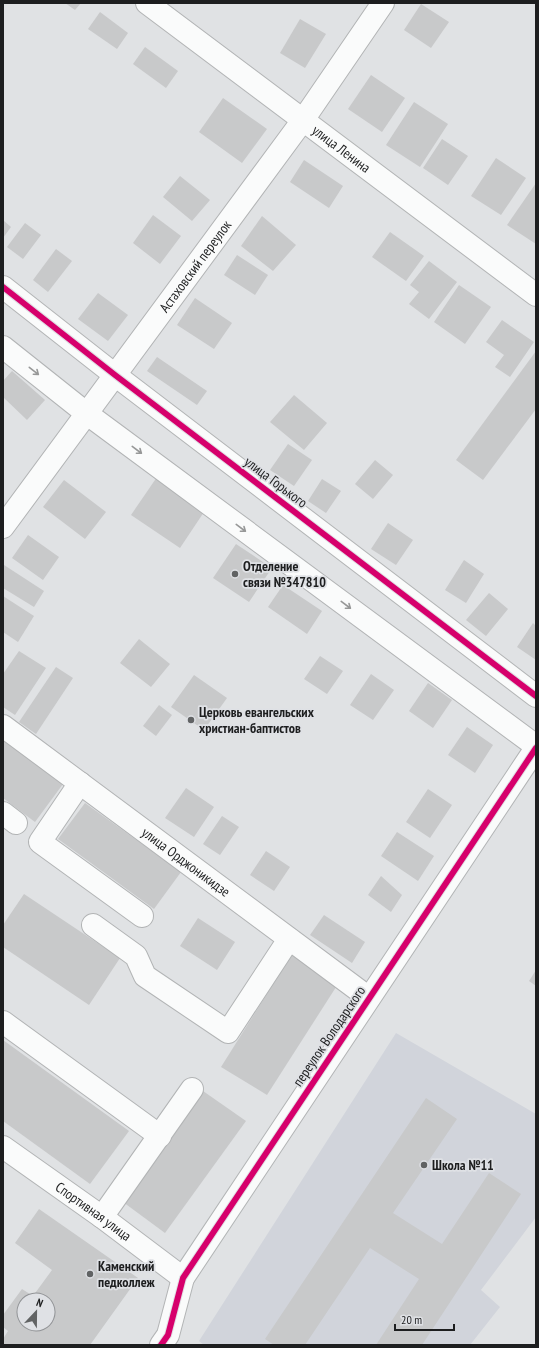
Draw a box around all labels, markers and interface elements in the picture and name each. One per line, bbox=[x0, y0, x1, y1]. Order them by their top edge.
street label: улица Ленина bbox=[309, 121, 374, 177]
street label: Астаховский переулок bbox=[155, 216, 236, 316]
one-way arrow bbox=[28, 367, 39, 376]
one-way arrow bbox=[131, 446, 142, 455]
street label: улица Горького bbox=[241, 452, 311, 512]
one-way arrow bbox=[236, 524, 247, 532]
place label: Отделение связи №347810 bbox=[243, 557, 326, 591]
marker: Отделение связи №347810 bbox=[230, 569, 240, 579]
one-way arrow bbox=[340, 601, 351, 609]
place label: Церковь евангельских христиан-баптистов bbox=[199, 703, 315, 737]
marker: Церковь евангельских христиан-баптистов bbox=[186, 715, 196, 725]
street label: улица Орджоникидзе bbox=[138, 823, 234, 901]
street label: переулок Володарского bbox=[289, 982, 369, 1090]
place label: Школа №11 bbox=[432, 1156, 494, 1174]
marker: Школа №11 bbox=[419, 1160, 429, 1170]
street label: Спортивная улица bbox=[52, 1178, 135, 1245]
place label: Каменский педколлеж bbox=[98, 1257, 156, 1291]
marker: Каменский педколлеж bbox=[85, 1269, 95, 1279]
north arrow bbox=[16, 1292, 56, 1332]
text: N bbox=[34, 1295, 45, 1310]
scale bar bbox=[395, 1306, 454, 1332]
text: 20 m bbox=[401, 1312, 422, 1327]

